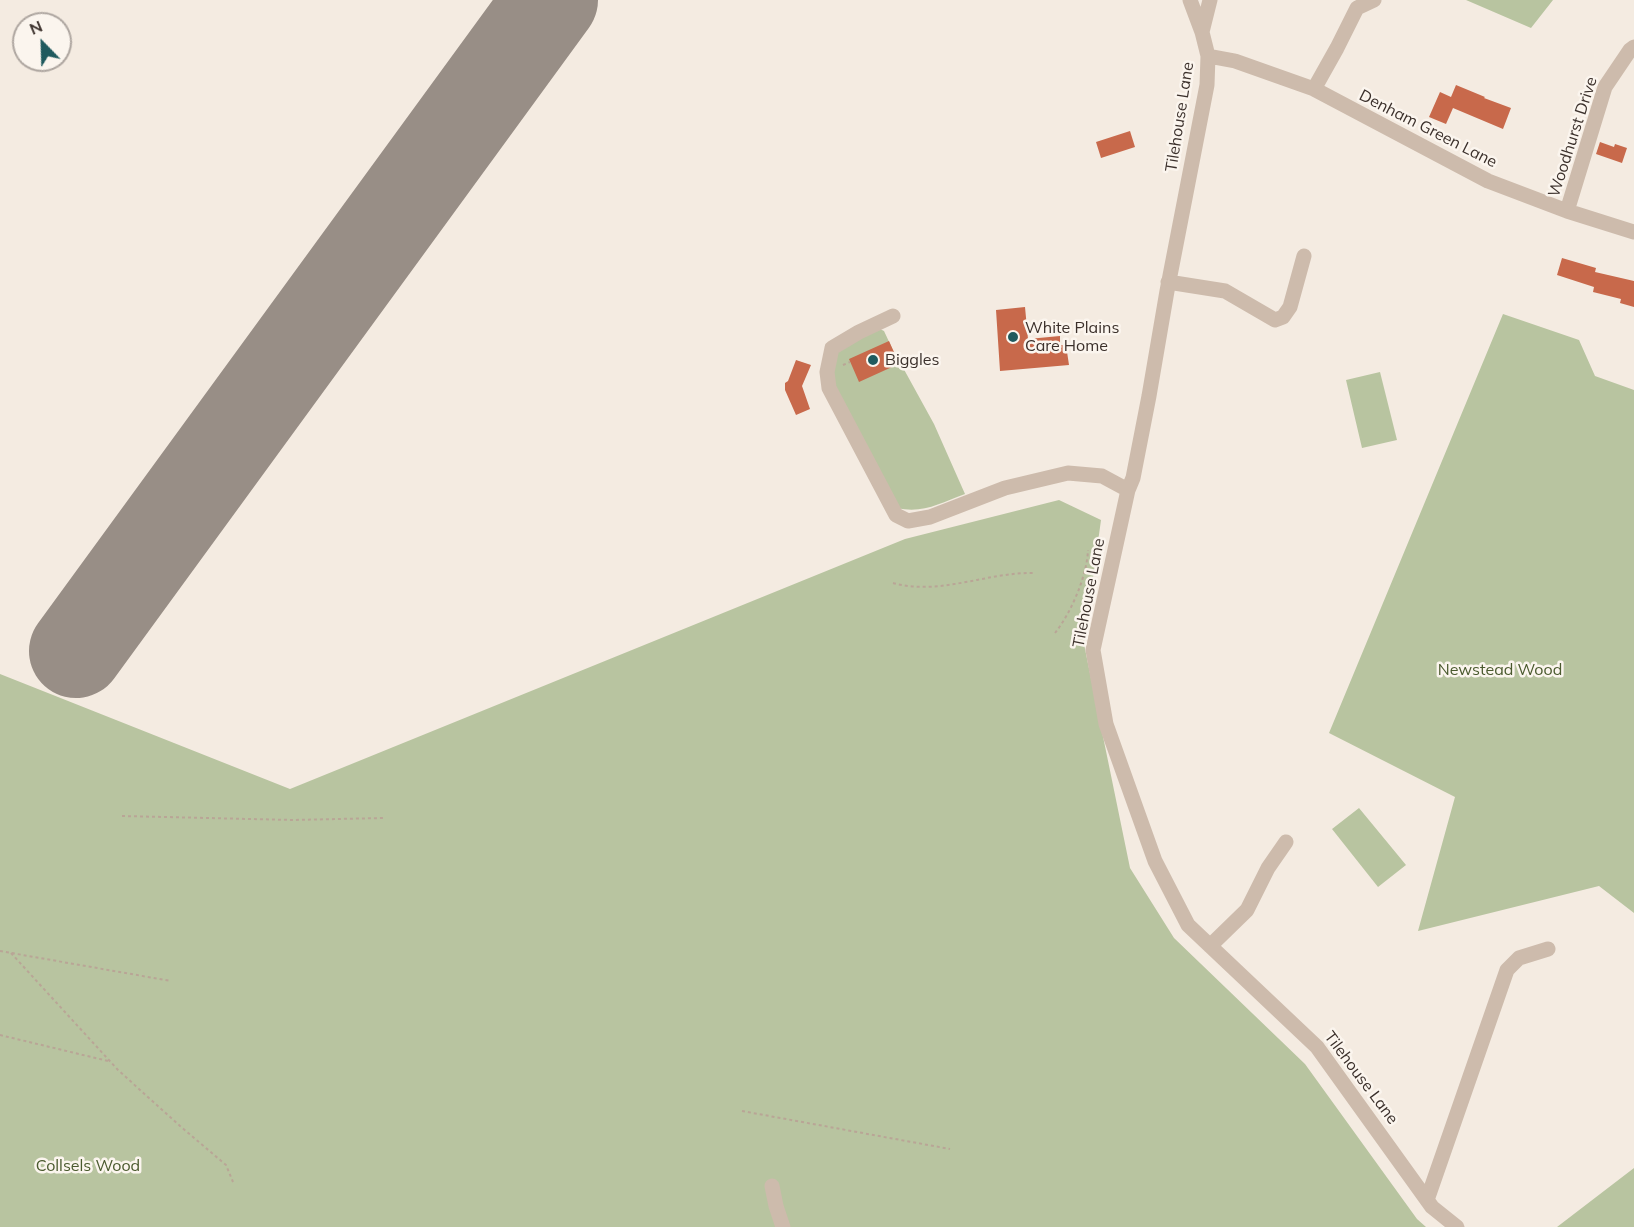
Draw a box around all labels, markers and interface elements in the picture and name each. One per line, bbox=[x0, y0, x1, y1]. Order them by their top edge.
north arrow bbox=[12, 12, 72, 72]
text: N bbox=[26, 16, 45, 39]
street label: Tilehouse Lane bbox=[1162, 61, 1198, 173]
street label: Woodhurst Drive bbox=[1545, 74, 1601, 200]
street label: Denham Green Lane bbox=[1356, 86, 1500, 172]
place label: White Plains Care Home bbox=[1025, 318, 1119, 356]
marker: White Plains Care Home bbox=[1006, 330, 1020, 344]
place label: Biggles bbox=[885, 350, 939, 370]
marker: Biggles bbox=[866, 353, 880, 367]
street label: Tilehouse Lane bbox=[1069, 537, 1109, 649]
park label: Newstead Wood bbox=[1438, 660, 1562, 680]
street label: Tilehouse Lane bbox=[1320, 1028, 1402, 1128]
park label: Collsels Wood bbox=[36, 1156, 140, 1176]

